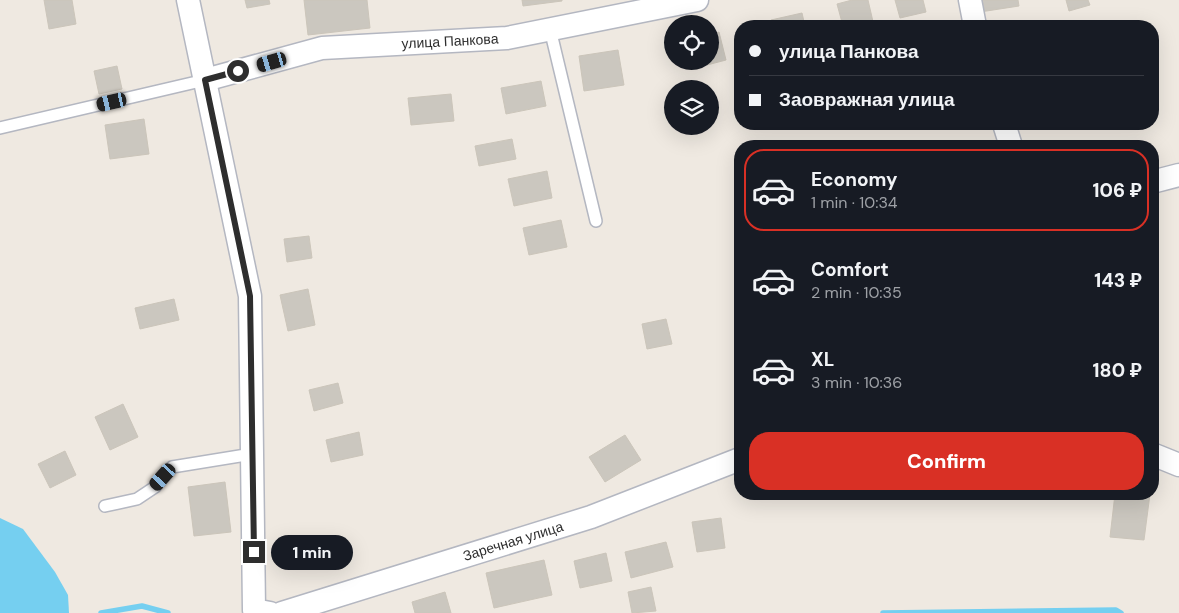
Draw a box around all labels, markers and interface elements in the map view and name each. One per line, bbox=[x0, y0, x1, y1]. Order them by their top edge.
map controls bbox=[664, 15, 719, 135]
button: locate bbox=[664, 15, 719, 70]
street label: улица Панкова bbox=[401, 29, 499, 53]
text: улица Панкова bbox=[779, 39, 919, 64]
car bbox=[255, 51, 288, 73]
route start bbox=[227, 60, 249, 82]
button: layers bbox=[664, 80, 719, 135]
text: Заовражная улица bbox=[779, 87, 955, 112]
car bbox=[95, 91, 128, 113]
text: Economy bbox=[811, 167, 898, 192]
icon: car bbox=[751, 168, 796, 213]
text: 106 ₽ bbox=[1093, 178, 1142, 203]
text: 1 min · 10:34 bbox=[811, 192, 898, 213]
text: Comfort bbox=[811, 257, 889, 282]
icon: car bbox=[751, 258, 796, 303]
text: 143 ₽ bbox=[1094, 268, 1142, 293]
text: 2 min · 10:35 bbox=[811, 282, 902, 303]
text: XL bbox=[811, 347, 834, 372]
icon: car bbox=[751, 348, 796, 393]
text: 180 ₽ bbox=[1093, 358, 1142, 383]
text: 3 min · 10:36 bbox=[811, 372, 902, 393]
button: Confirm bbox=[749, 432, 1144, 490]
car bbox=[147, 461, 178, 493]
street label: Заречная улица bbox=[461, 517, 566, 565]
callout: 1 min bbox=[272, 534, 354, 570]
route end bbox=[243, 541, 265, 563]
text: 1 min bbox=[292, 542, 332, 563]

